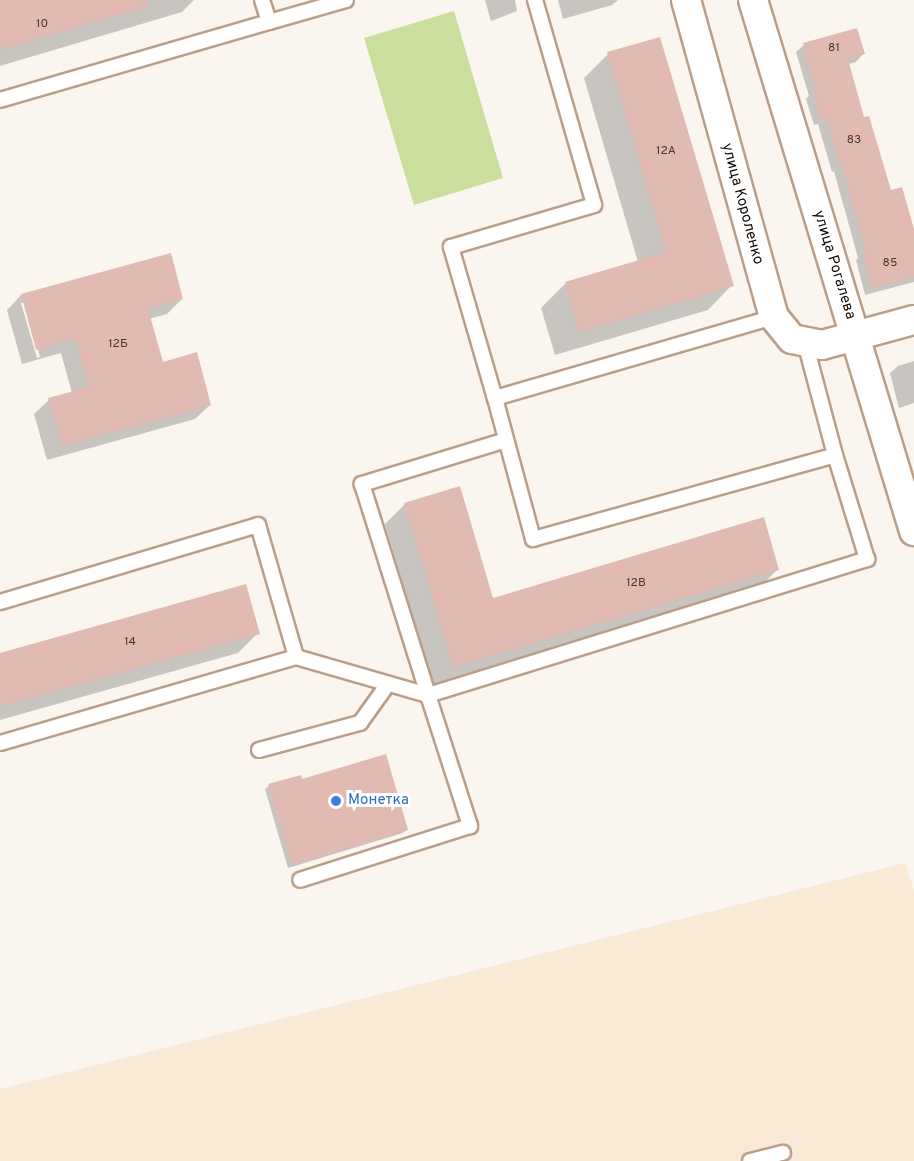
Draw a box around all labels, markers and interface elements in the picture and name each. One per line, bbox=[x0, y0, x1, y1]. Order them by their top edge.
house number: 10 bbox=[36, 18, 48, 32]
house number: 81 bbox=[828, 42, 840, 56]
house number: 83 bbox=[847, 134, 861, 148]
street label: улица Короленко bbox=[717, 141, 767, 267]
house number: 12А bbox=[656, 145, 676, 159]
street label: улица Рогалева bbox=[809, 208, 859, 322]
house number: 85 bbox=[883, 257, 897, 271]
house number: 12Б bbox=[108, 338, 128, 352]
house number: 12В bbox=[626, 577, 646, 591]
house number: 14 bbox=[124, 636, 136, 650]
place label: Монетка bbox=[348, 792, 409, 810]
marker: Монетка bbox=[329, 794, 343, 808]

